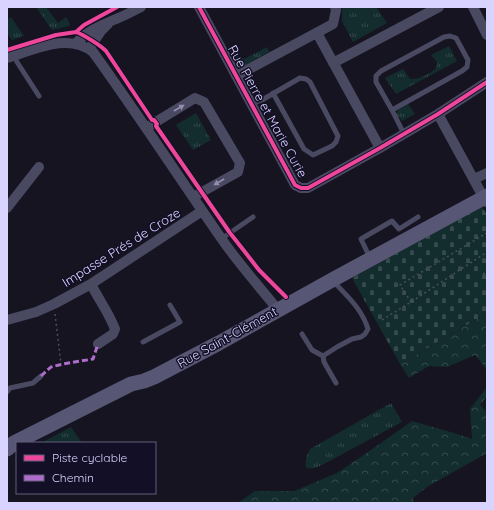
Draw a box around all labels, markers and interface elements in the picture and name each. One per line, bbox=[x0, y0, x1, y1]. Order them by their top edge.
street label: Rue Pierre et Marie Curie bbox=[225, 42, 311, 180]
one-way arrow bbox=[173, 104, 185, 111]
one-way arrow bbox=[213, 179, 225, 186]
street label: Impasse Prés de Croze bbox=[59, 204, 183, 290]
street label: Rue Saint-Clément bbox=[174, 303, 280, 371]
legend bbox=[16, 442, 156, 494]
text: Piste cyclable bbox=[52, 450, 128, 465]
text: Chemin bbox=[52, 470, 94, 485]

